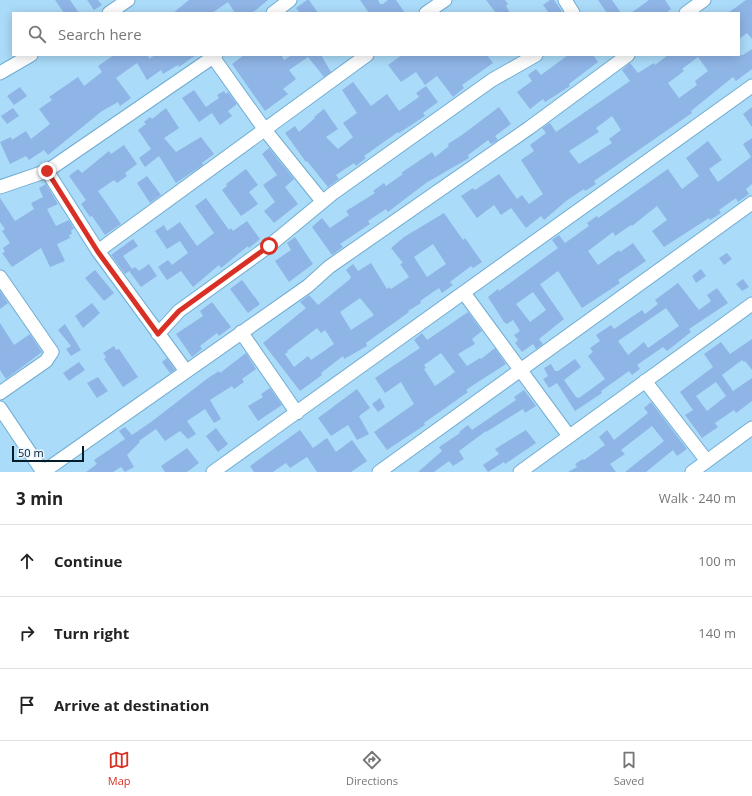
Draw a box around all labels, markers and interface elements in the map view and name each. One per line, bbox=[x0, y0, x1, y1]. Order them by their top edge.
search box bbox=[12, 12, 740, 56]
icon: search bbox=[26, 23, 48, 45]
text: Search here bbox=[58, 24, 142, 44]
route end bbox=[38, 162, 56, 180]
route start bbox=[260, 237, 278, 255]
scale bar bbox=[12, 444, 84, 463]
text: 50 m bbox=[18, 445, 44, 460]
text: 3 min bbox=[16, 487, 63, 510]
text: Walk · 240 m bbox=[659, 489, 736, 507]
icon: ahead bbox=[16, 550, 38, 572]
text: Continue bbox=[54, 551, 122, 571]
text: 100 m bbox=[698, 552, 736, 570]
icon: right bbox=[16, 622, 38, 644]
text: Turn right bbox=[54, 623, 129, 643]
text: 140 m bbox=[698, 624, 736, 642]
icon: arrive bbox=[16, 694, 38, 716]
text: Arrive at destination bbox=[54, 695, 209, 715]
tab: Map bbox=[108, 749, 131, 788]
tab: Directions bbox=[346, 749, 398, 788]
tab: Saved bbox=[614, 749, 644, 788]

